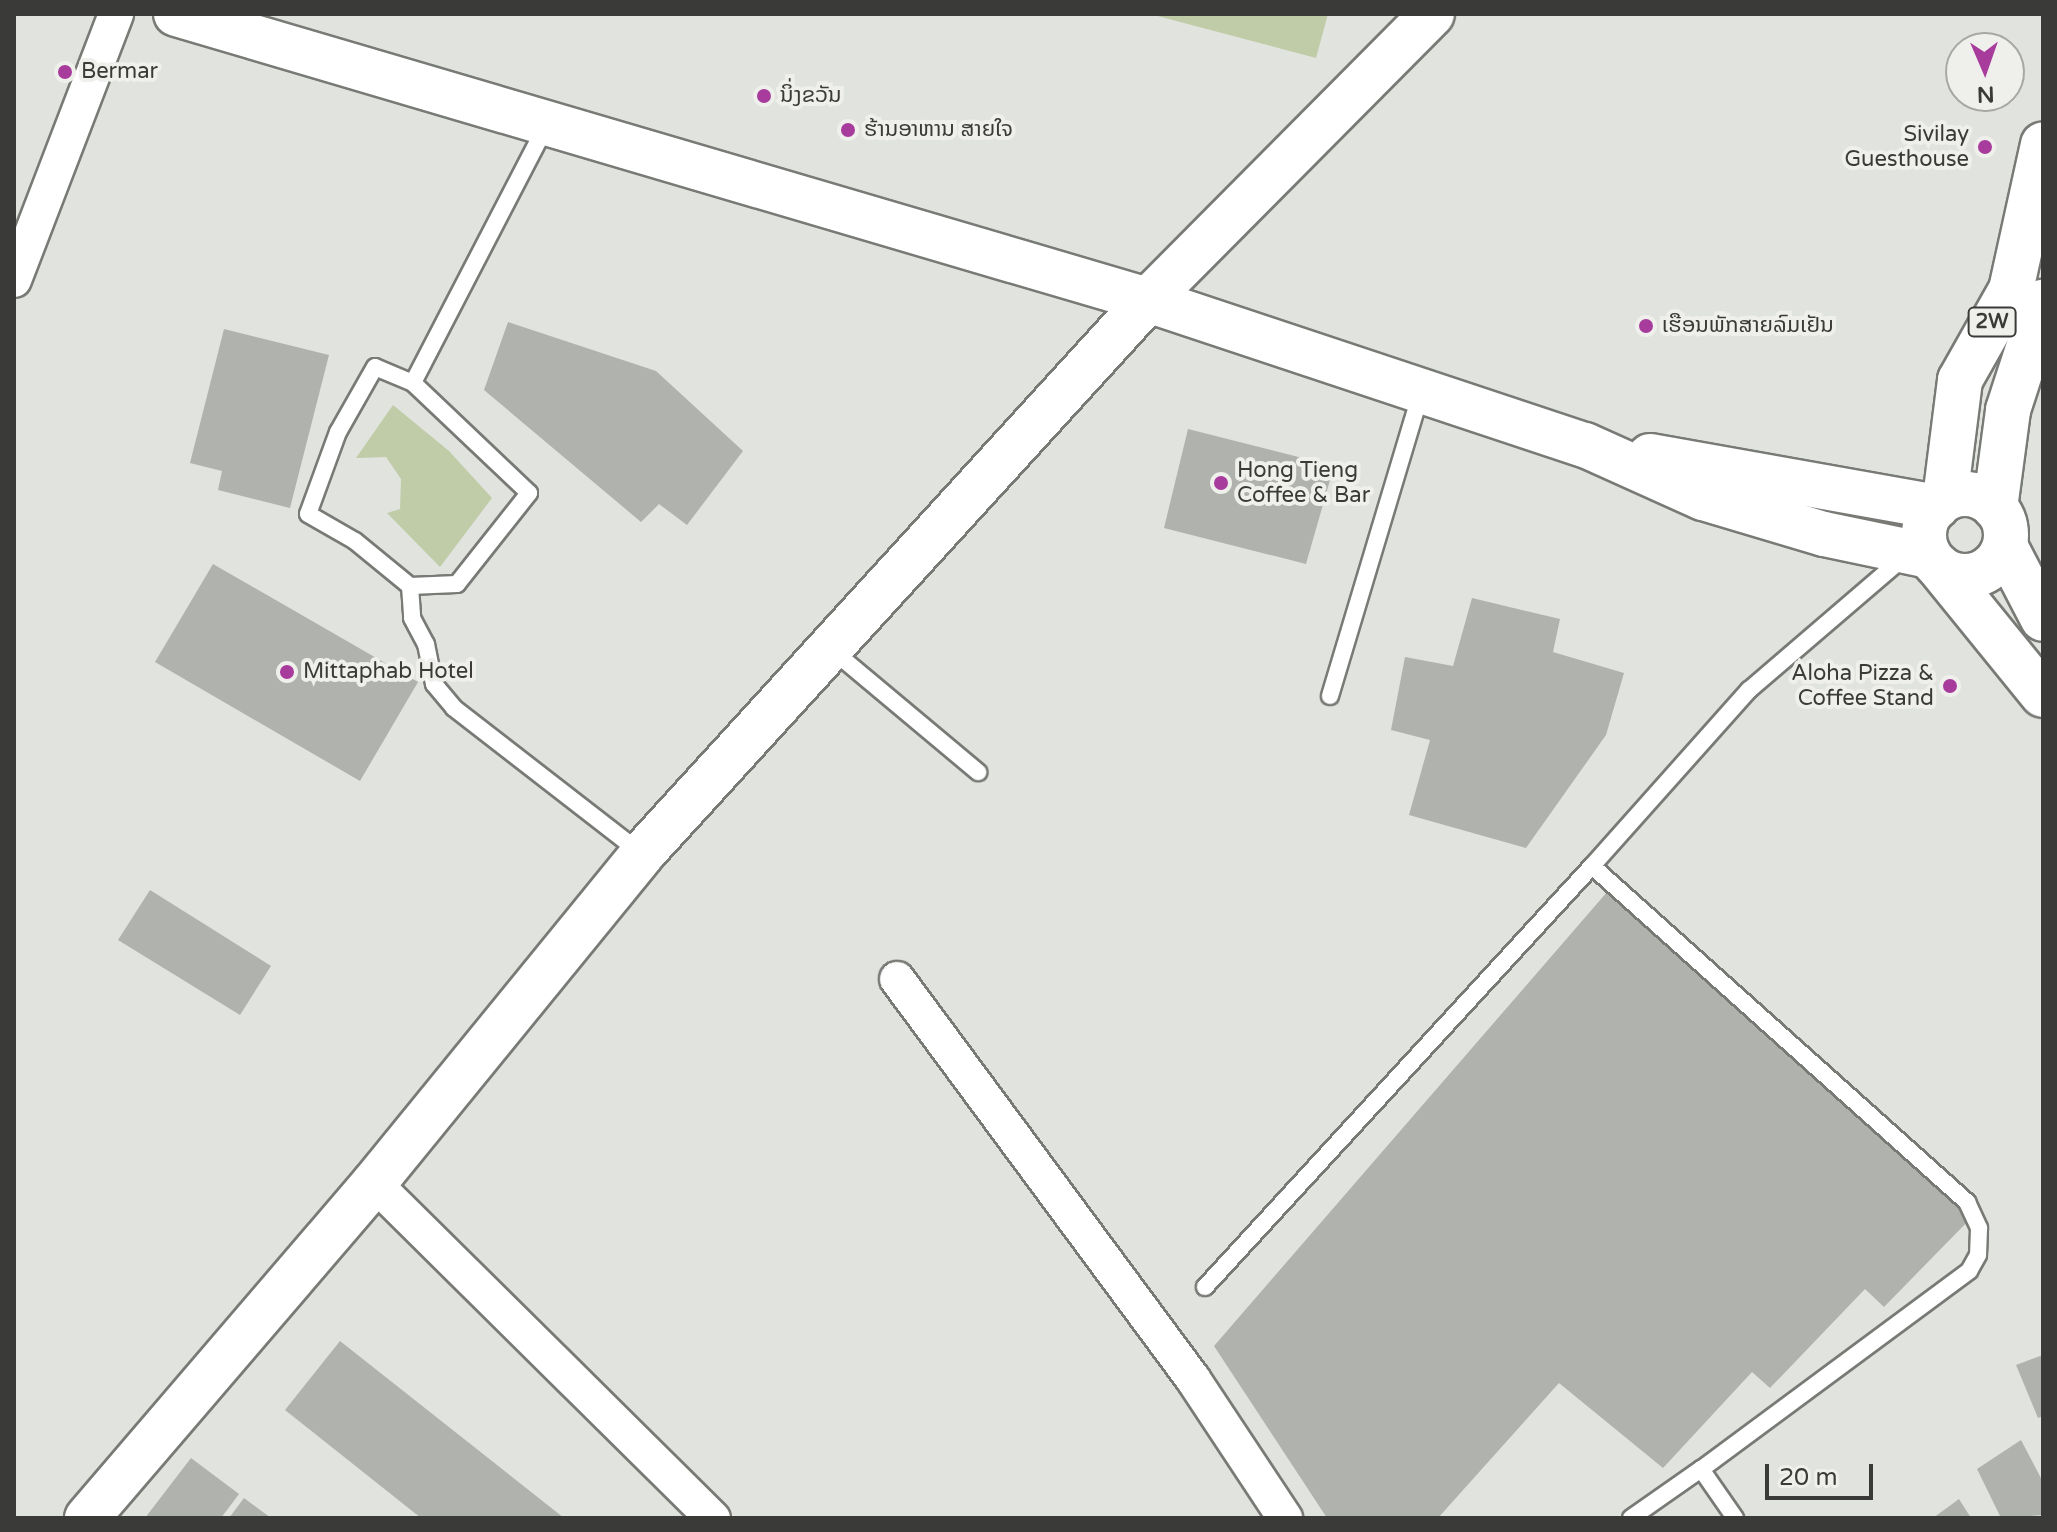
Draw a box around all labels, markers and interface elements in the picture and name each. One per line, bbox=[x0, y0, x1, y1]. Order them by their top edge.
north arrow bbox=[1945, 32, 2025, 112]
place label: Bermar bbox=[81, 59, 158, 85]
marker: Bermar bbox=[56, 63, 74, 81]
text: N bbox=[1976, 81, 1995, 107]
place label: ນິ່ງຂວັນ bbox=[780, 83, 842, 109]
marker: ນິ່ງຂວັນ bbox=[755, 87, 773, 105]
place label: ຮ້ານອາຫານ ສາຍໃຈ bbox=[864, 117, 1013, 143]
marker: ຮ້ານອາຫານ ສາຍໃຈ bbox=[839, 121, 857, 139]
place label: Sivilay Guesthouse bbox=[1844, 121, 1969, 172]
marker: Sivilay Guesthouse bbox=[1976, 138, 1994, 156]
road number: 2W bbox=[1966, 306, 2018, 338]
place label: ເຮືອນພັກສາຍລົມເຢັນ bbox=[1662, 313, 1834, 339]
marker: ເຮືອນພັກສາຍລົມເຢັນ bbox=[1637, 317, 1655, 335]
place label: Hong Tieng Coffee & Bar bbox=[1237, 457, 1370, 508]
marker: Hong Tieng Coffee & Bar bbox=[1212, 474, 1230, 492]
place label: Mittaphab Hotel bbox=[303, 659, 474, 685]
place label: Aloha Pizza & Coffee Stand bbox=[1791, 660, 1934, 712]
marker: Mittaphab Hotel bbox=[278, 663, 296, 681]
marker: Aloha Pizza & Coffee Stand bbox=[1941, 677, 1959, 695]
scale bar bbox=[1769, 1448, 1877, 1498]
text: 20 m bbox=[1779, 1463, 1837, 1492]

